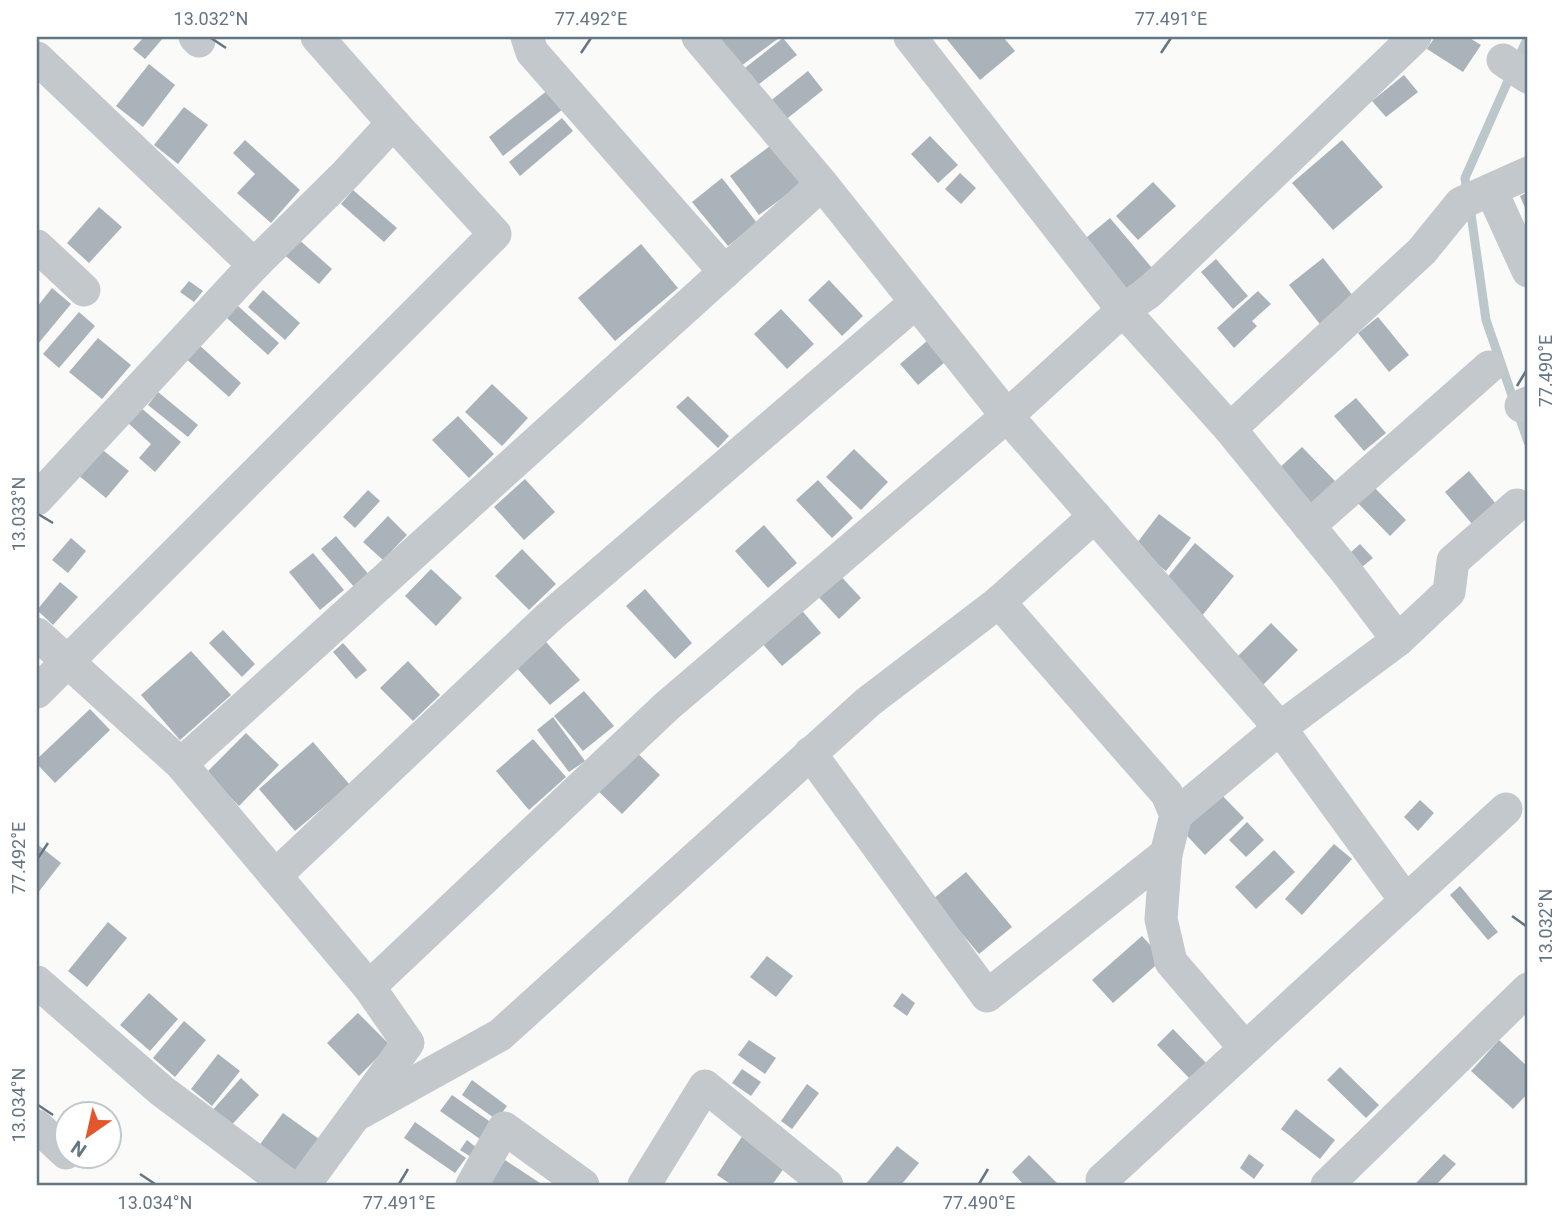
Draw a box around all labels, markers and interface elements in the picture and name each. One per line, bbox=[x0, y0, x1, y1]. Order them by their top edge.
text: 13.032°N bbox=[174, 8, 248, 29]
text: 77.492°E bbox=[555, 8, 627, 29]
text: 77.491°E bbox=[1135, 8, 1207, 29]
text: 77.490°E bbox=[1535, 335, 1556, 407]
text: 13.033°N bbox=[8, 477, 29, 551]
text: 77.492°E bbox=[8, 822, 29, 894]
text: 13.032°N bbox=[1535, 889, 1556, 963]
text: 13.034°N bbox=[8, 1068, 29, 1142]
north arrow bbox=[52, 1100, 122, 1170]
text: N bbox=[67, 1135, 91, 1162]
text: 13.034°N bbox=[118, 1192, 192, 1213]
text: 77.491°E bbox=[363, 1192, 435, 1213]
text: 77.490°E bbox=[943, 1192, 1015, 1213]

